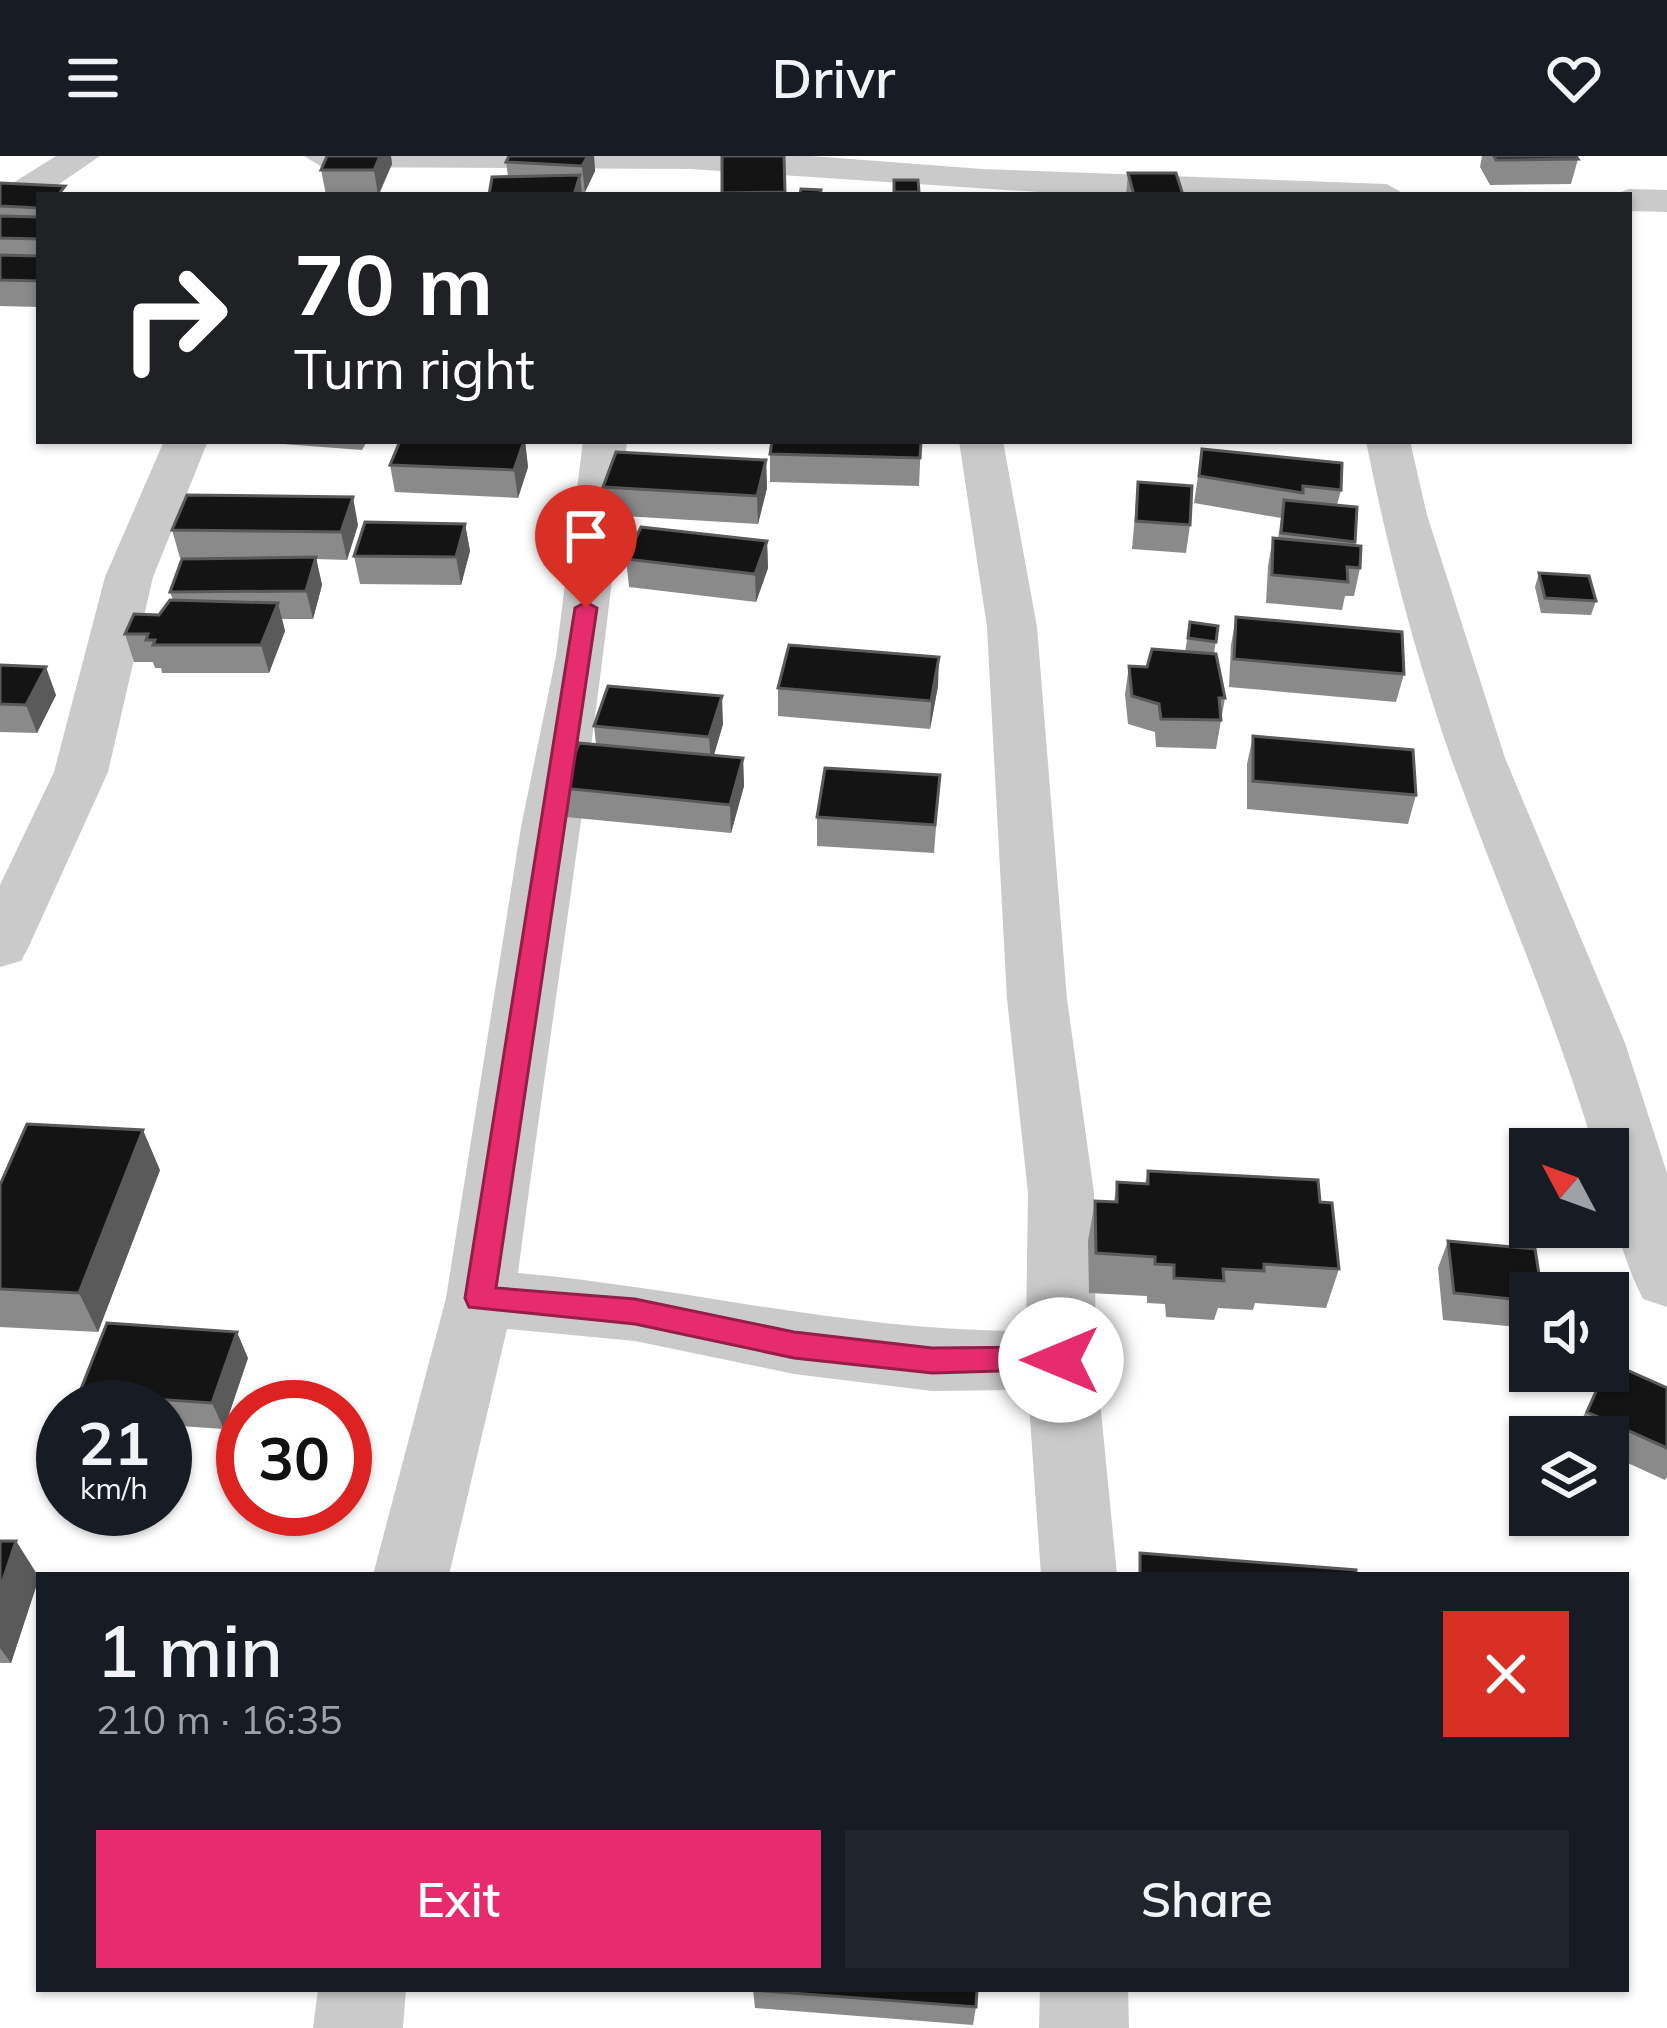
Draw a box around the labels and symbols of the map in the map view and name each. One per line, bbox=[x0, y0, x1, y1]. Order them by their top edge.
pin bbox=[535, 485, 637, 608]
north arrow bbox=[1509, 1128, 1629, 1248]
position arrow bbox=[998, 1297, 1124, 1423]
speed limit sign: 30 bbox=[216, 1380, 372, 1536]

